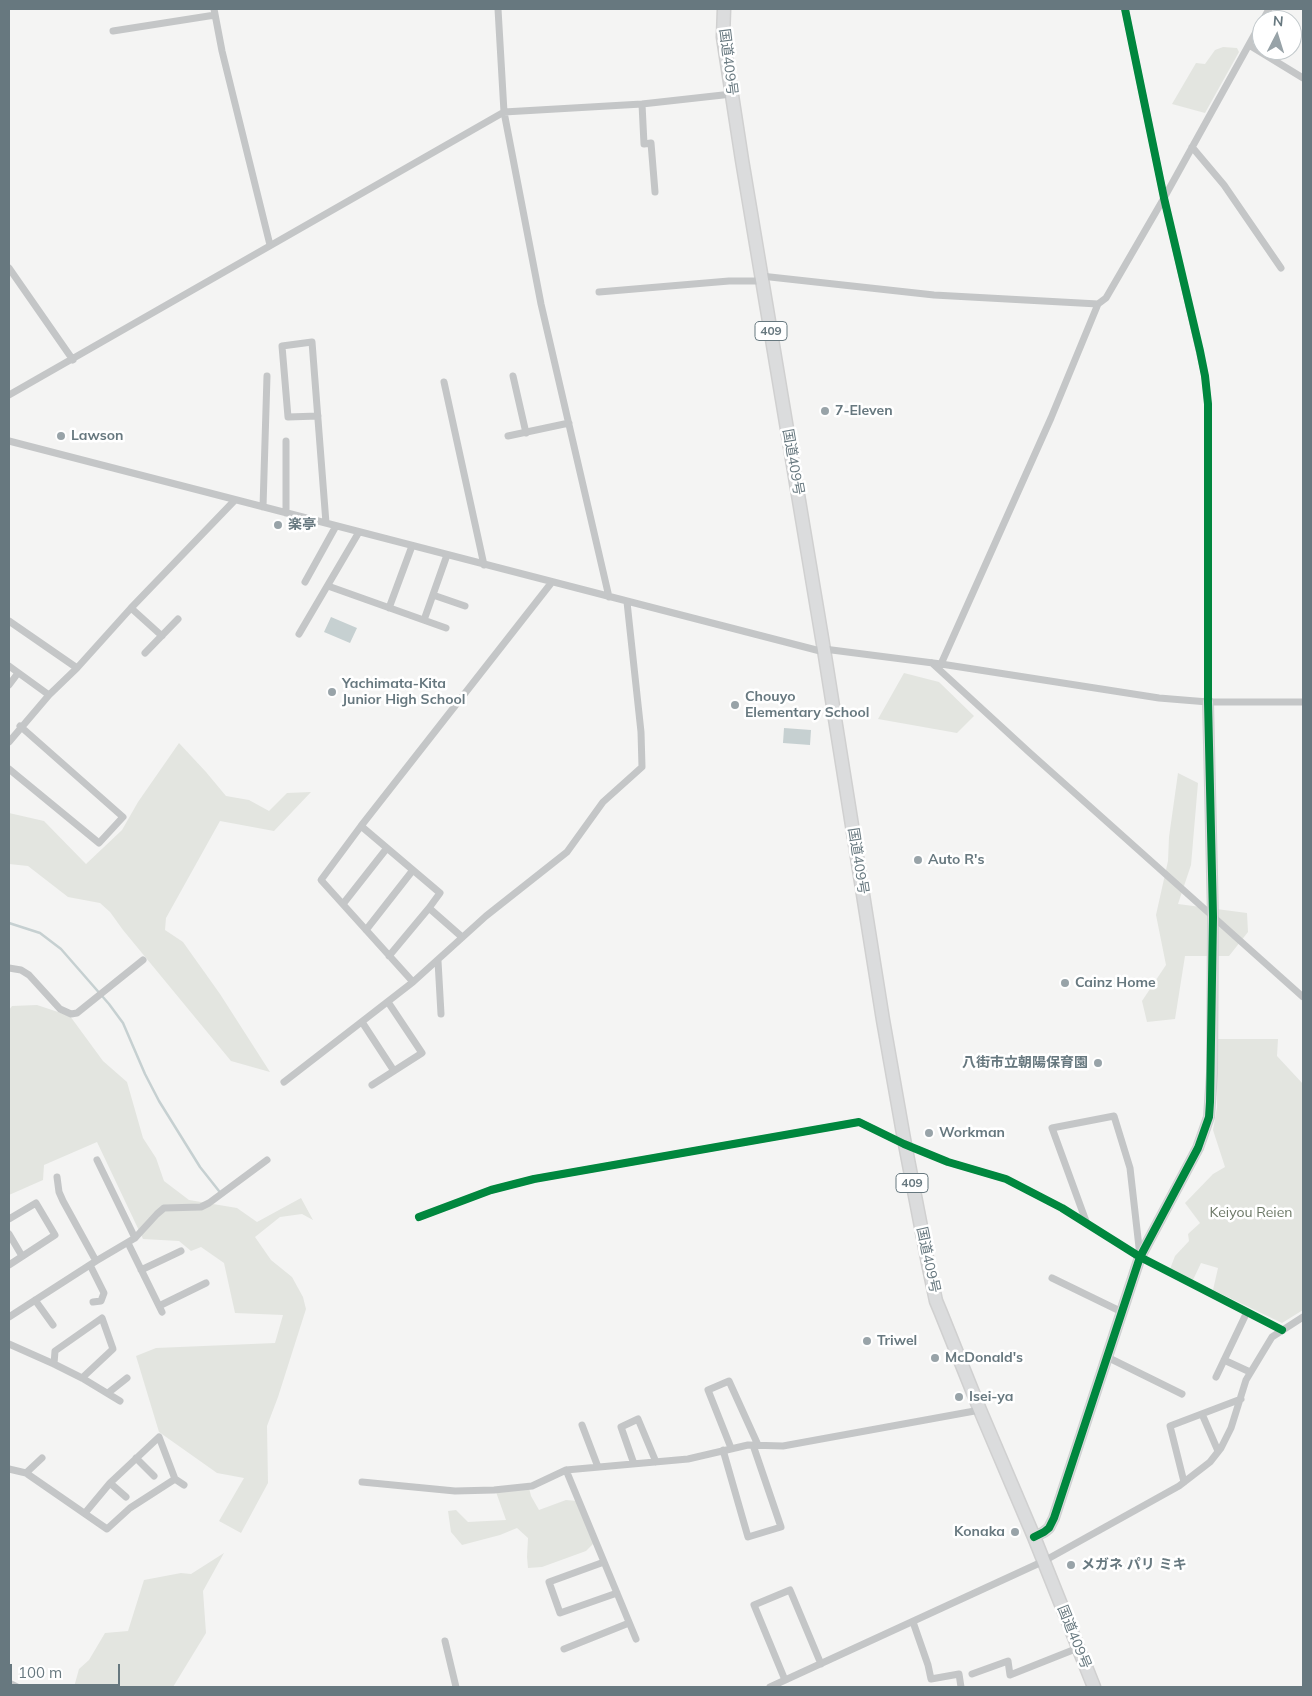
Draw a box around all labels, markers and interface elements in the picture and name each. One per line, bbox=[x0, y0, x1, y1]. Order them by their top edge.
north arrow bbox=[1252, 10, 1302, 60]
text: N bbox=[1272, 12, 1284, 30]
street label: 国道409号 bbox=[716, 28, 740, 96]
road number: 409 bbox=[755, 322, 787, 341]
place label: 7-Eleven bbox=[835, 403, 893, 419]
marker: 7-Eleven bbox=[819, 405, 831, 417]
street label: 国道409号 bbox=[779, 427, 807, 497]
place label: Lawson bbox=[71, 428, 123, 444]
marker: Lawson bbox=[55, 430, 67, 442]
place label: 楽亭 bbox=[288, 517, 316, 533]
marker: 楽亭 bbox=[272, 519, 284, 531]
place label: Yachimata-Kita Junior High School bbox=[342, 676, 465, 709]
marker: Yachimata-Kita Junior High School bbox=[326, 686, 338, 698]
place label: Chouyo Elementary School bbox=[745, 689, 869, 722]
marker: Chouyo Elementary School bbox=[729, 699, 741, 711]
street label: 国道409号 bbox=[844, 826, 872, 896]
place label: Auto R's bbox=[928, 852, 984, 868]
marker: Auto R's bbox=[912, 854, 924, 866]
place label: Cainz Home bbox=[1075, 975, 1156, 991]
marker: Cainz Home bbox=[1059, 977, 1071, 989]
place label: 八街市立朝陽保育園 bbox=[962, 1055, 1088, 1071]
marker: 八街市立朝陽保育園 bbox=[1092, 1057, 1104, 1069]
place label: Workman bbox=[939, 1125, 1005, 1141]
marker: Workman bbox=[923, 1127, 935, 1139]
road number: 409 bbox=[896, 1174, 928, 1192]
park label: Keiyou Reien bbox=[1209, 1205, 1293, 1221]
street label: 国道409号 bbox=[913, 1225, 943, 1295]
place label: Triwel bbox=[877, 1333, 917, 1349]
marker: Triwel bbox=[861, 1335, 873, 1347]
place label: McDonald's bbox=[945, 1350, 1023, 1366]
marker: McDonald's bbox=[929, 1352, 941, 1364]
place label: Isei-ya bbox=[969, 1389, 1013, 1405]
marker: Isei-ya bbox=[953, 1391, 965, 1403]
place label: Konaka bbox=[954, 1524, 1005, 1540]
marker: Konaka bbox=[1009, 1526, 1021, 1538]
place label: メガネ パリ ミキ bbox=[1081, 1557, 1187, 1573]
marker: メガネ パリ ミキ bbox=[1065, 1559, 1077, 1571]
street label: 国道409号 bbox=[1054, 1603, 1094, 1671]
scale bar bbox=[12, 1654, 122, 1686]
text: 100 m bbox=[18, 1663, 62, 1682]

